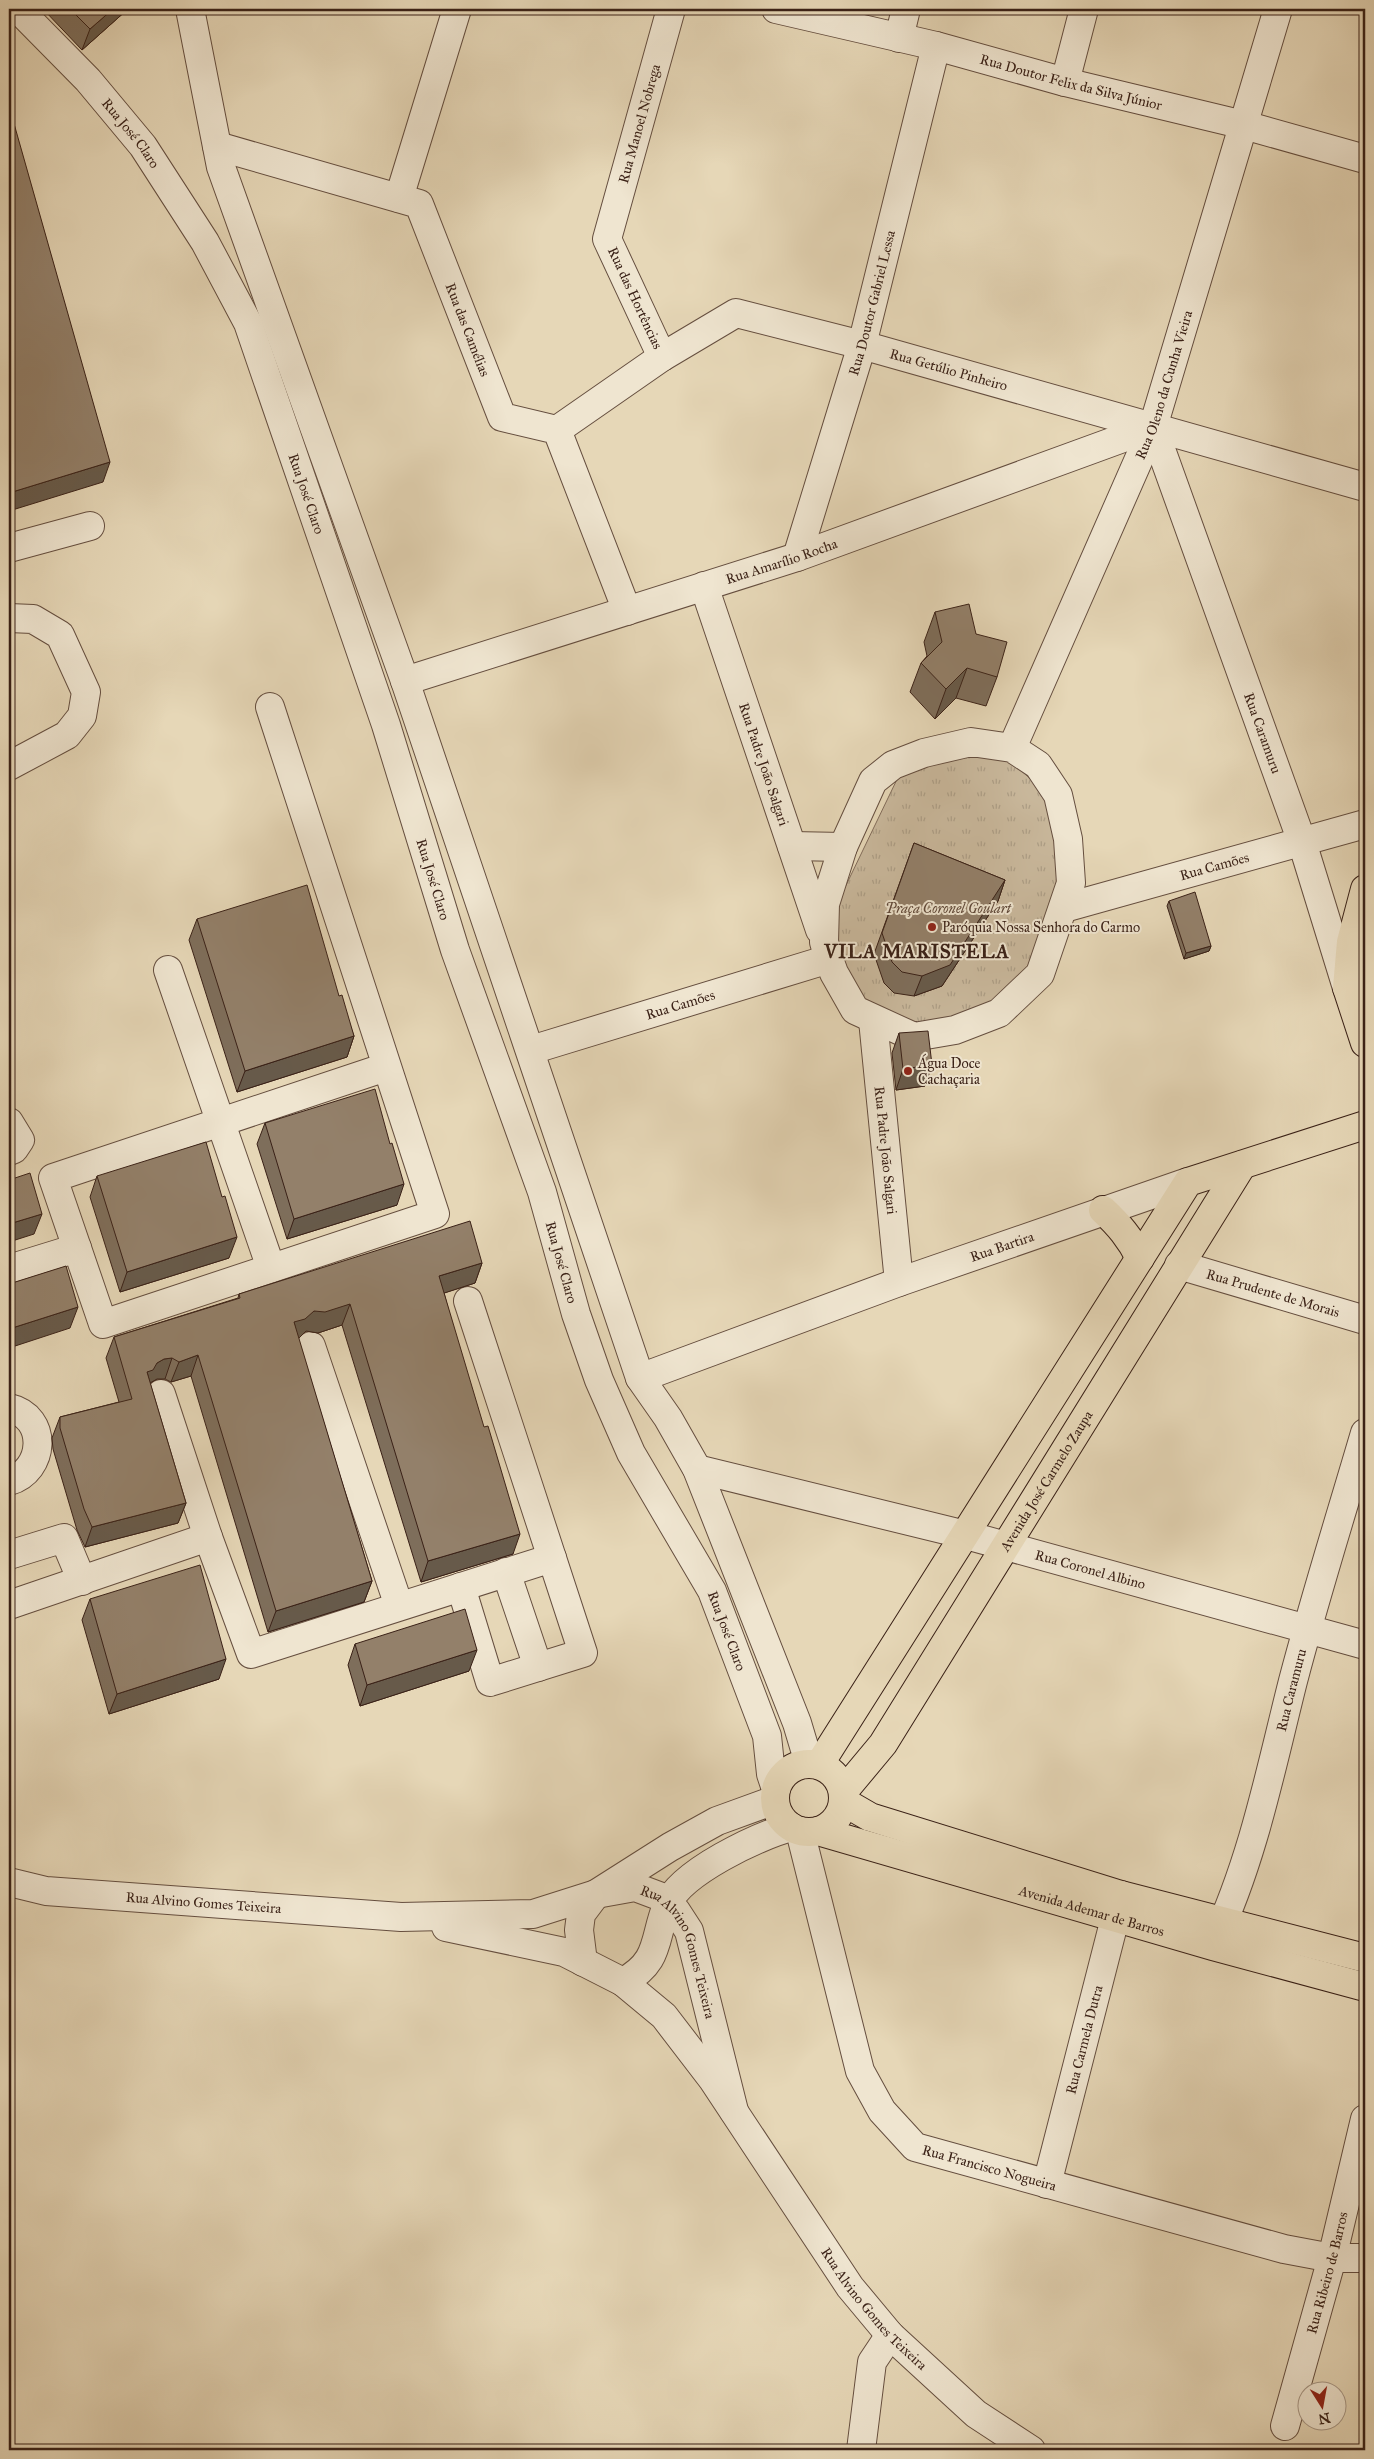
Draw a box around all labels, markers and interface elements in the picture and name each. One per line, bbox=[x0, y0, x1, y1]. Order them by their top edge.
street label: Rua Doutor Felix da Silva Júnior bbox=[978, 50, 1165, 114]
street label: Rua Manoel Nobrega bbox=[614, 62, 664, 185]
street label: Rua José Claro bbox=[98, 95, 163, 171]
street label: Rua Doutor Gabriel Lessa bbox=[845, 229, 899, 377]
street label: Rua das Hortências bbox=[604, 244, 666, 352]
street label: Rua das Camélias bbox=[442, 280, 494, 379]
street label: Rua Oleno da Cunha Vieira bbox=[1131, 308, 1196, 462]
street label: Rua Getúlio Pinheiro bbox=[888, 345, 1009, 394]
street label: Rua José Claro bbox=[285, 451, 328, 536]
street label: Rua Amarílio Rocha bbox=[723, 535, 840, 588]
street label: Rua Caramuru bbox=[1241, 690, 1285, 776]
street label: Rua Padre João Salgari bbox=[735, 700, 793, 828]
street label: Rua José Claro bbox=[413, 836, 454, 922]
street label: Rua Camões bbox=[1178, 848, 1251, 884]
park label: Praça Coronel Goulart bbox=[885, 900, 1013, 917]
place label: Paróquia Nossa Senhora do Carmo bbox=[942, 919, 1140, 937]
marker: Paróquia Nossa Senhora do Carmo bbox=[926, 921, 938, 933]
district label: VILA MARISTELA bbox=[823, 940, 1010, 963]
street label: Rua Camões bbox=[644, 986, 717, 1023]
place label: Água Doce Cachaçaria bbox=[917, 1053, 981, 1088]
marker: Água Doce Cachaçaria bbox=[902, 1065, 914, 1077]
street label: Rua Padre João Salgari bbox=[871, 1085, 901, 1215]
street label: Rua José Claro bbox=[542, 1219, 581, 1305]
street label: Rua Bartira bbox=[968, 1227, 1036, 1265]
street label: Rua Prudente de Morais bbox=[1204, 1265, 1342, 1321]
street label: Avenida José Carmelo Zaupa bbox=[996, 1407, 1096, 1555]
street label: Rua Coronel Albino bbox=[1033, 1546, 1148, 1593]
street label: Rua José Claro bbox=[704, 1588, 750, 1673]
street label: Rua Caramuru bbox=[1272, 1646, 1310, 1733]
street label: Rua Alvino Gomes Teixeira bbox=[638, 1881, 719, 2020]
street label: Avenida Ademar de Barros bbox=[1016, 1881, 1166, 1940]
street label: Rua Alvino Gomes Teixeira bbox=[125, 1888, 282, 1917]
street label: Rua Carmela Dutra bbox=[1062, 1983, 1106, 2096]
street label: Rua Francisco Nogueira bbox=[920, 2141, 1058, 2194]
street label: Rua Ribeiro de Barros bbox=[1303, 2210, 1351, 2336]
street label: Rua Alvino Gomes Teixeira bbox=[818, 2244, 931, 2373]
north arrow bbox=[1296, 2382, 1346, 2432]
text: N bbox=[1317, 2409, 1332, 2428]

